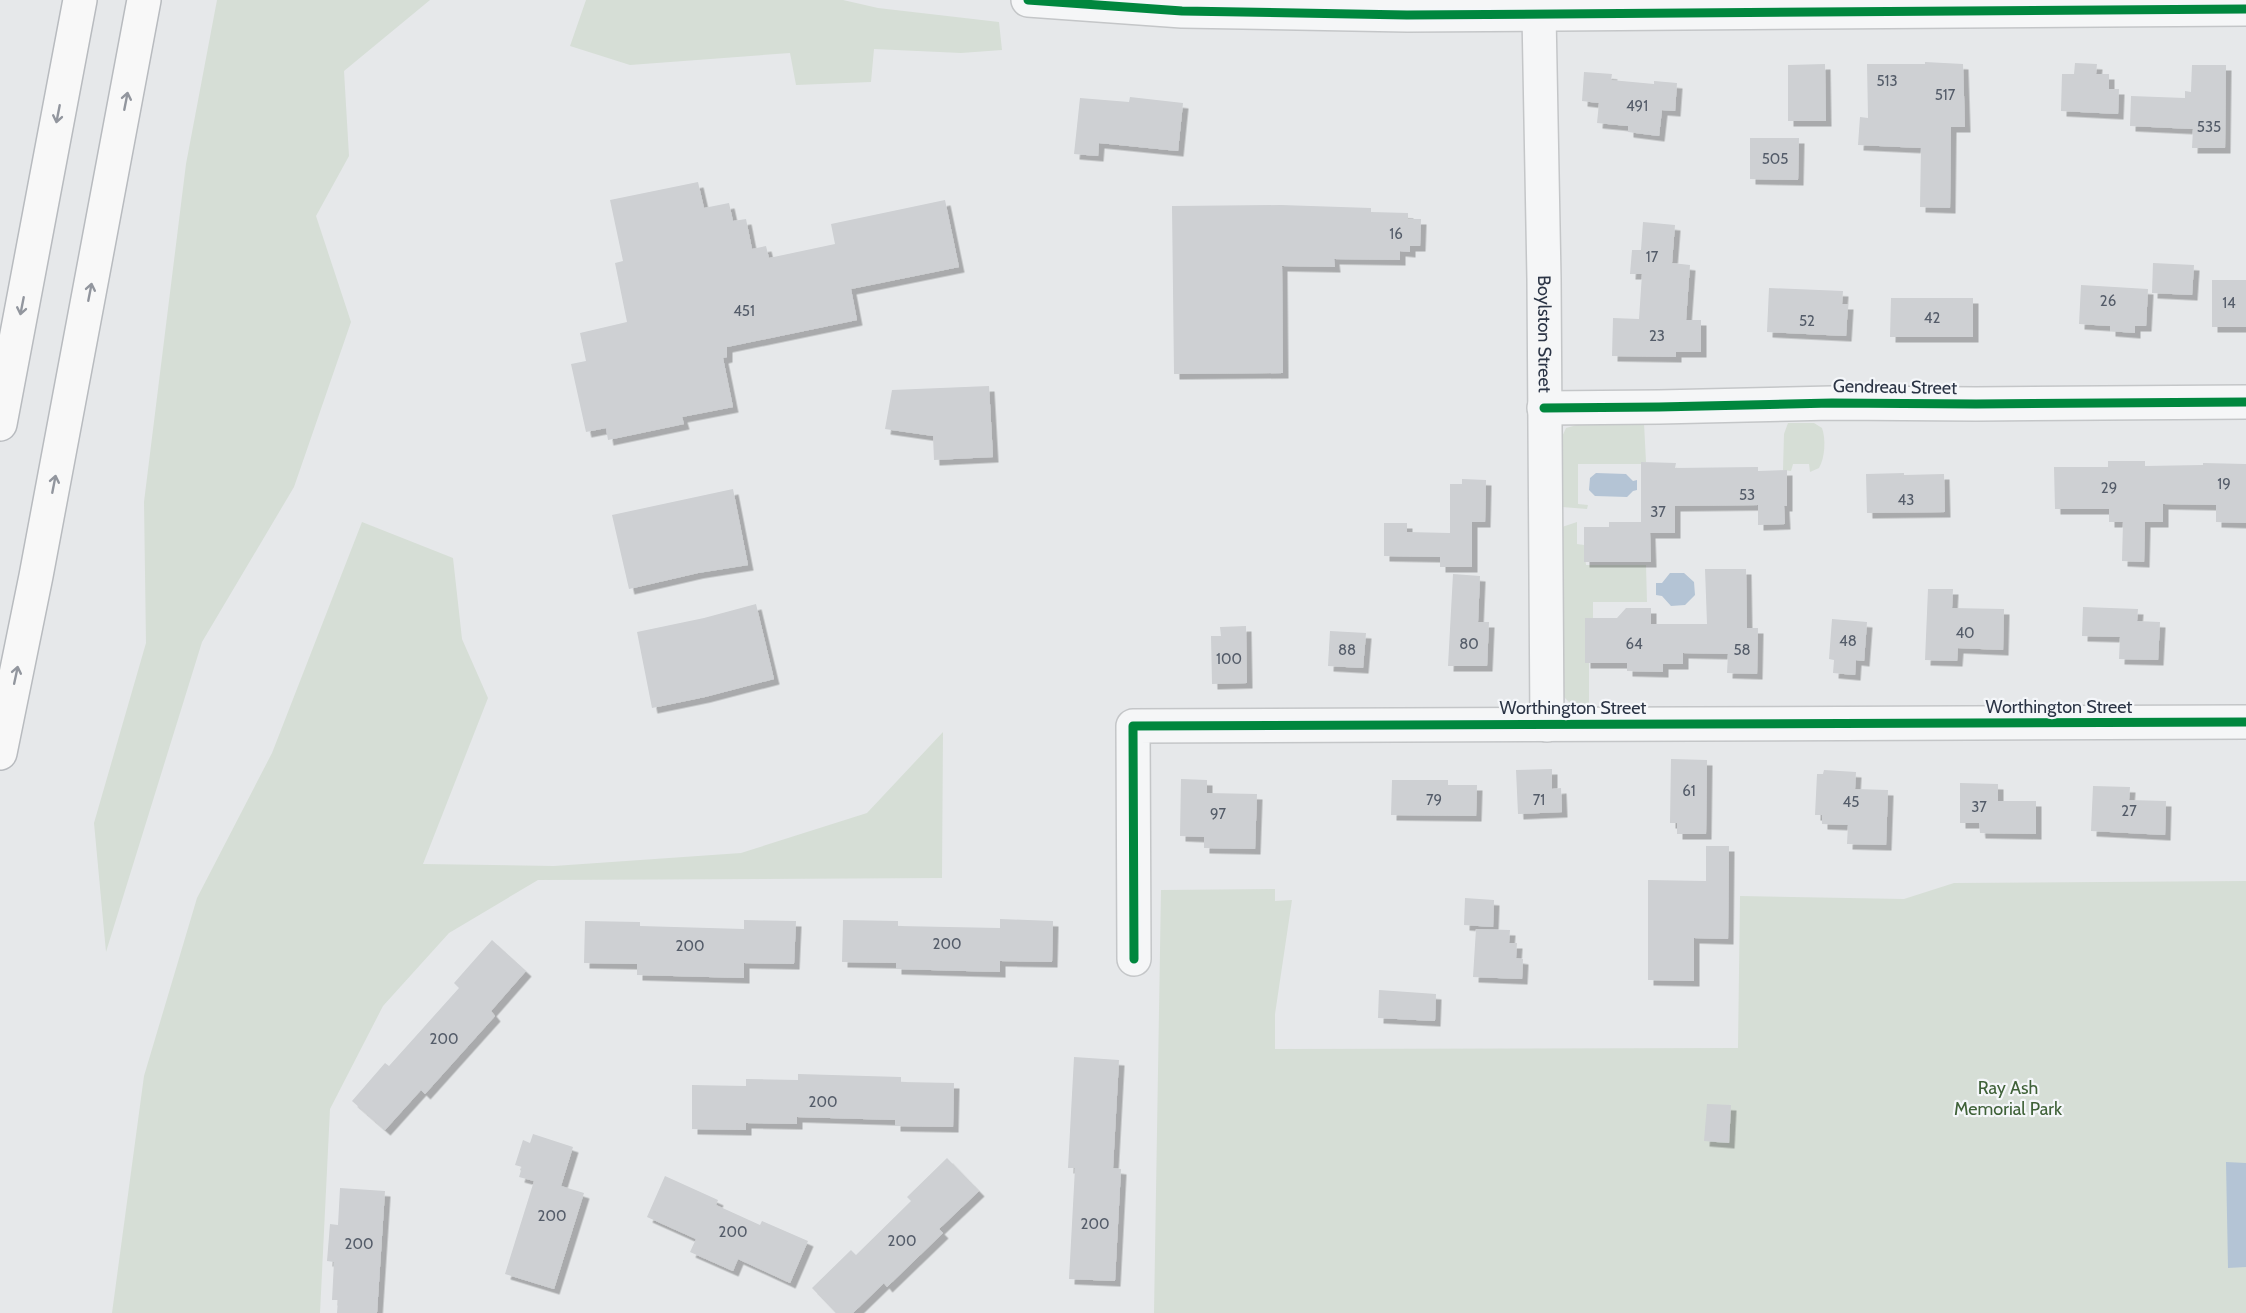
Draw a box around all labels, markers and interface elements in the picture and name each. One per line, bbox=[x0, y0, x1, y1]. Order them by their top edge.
house number: 513 bbox=[1876, 72, 1898, 90]
house number: 517 bbox=[1935, 86, 1956, 104]
one-way arrow bbox=[120, 91, 131, 111]
house number: 491 bbox=[1626, 97, 1648, 115]
one-way arrow bbox=[52, 104, 63, 123]
house number: 535 bbox=[2197, 118, 2221, 136]
house number: 505 bbox=[1762, 150, 1788, 168]
house number: 16 bbox=[1389, 225, 1403, 243]
house number: 17 bbox=[1646, 248, 1659, 266]
street label: Boylston Street bbox=[1533, 275, 1556, 393]
one-way arrow bbox=[85, 283, 96, 303]
house number: 26 bbox=[2100, 292, 2116, 310]
house number: 14 bbox=[2222, 294, 2236, 312]
one-way arrow bbox=[16, 295, 27, 315]
house number: 451 bbox=[733, 302, 755, 320]
house number: 42 bbox=[1924, 309, 1940, 327]
house number: 52 bbox=[1799, 312, 1815, 330]
house number: 23 bbox=[1649, 327, 1665, 345]
street label: Gendreau Street bbox=[1833, 375, 1957, 399]
one-way arrow bbox=[49, 475, 60, 494]
house number: 19 bbox=[2217, 475, 2231, 493]
house number: 29 bbox=[2101, 479, 2117, 497]
house number: 53 bbox=[1739, 486, 1755, 504]
house number: 43 bbox=[1898, 491, 1914, 509]
house number: 37 bbox=[1650, 503, 1666, 521]
house number: 40 bbox=[1955, 624, 1975, 642]
house number: 48 bbox=[1839, 632, 1857, 650]
house number: 80 bbox=[1459, 635, 1479, 653]
house number: 64 bbox=[1625, 635, 1643, 653]
house number: 88 bbox=[1338, 641, 1356, 659]
house number: 58 bbox=[1733, 641, 1751, 659]
house number: 100 bbox=[1216, 650, 1242, 668]
one-way arrow bbox=[11, 666, 22, 686]
street label: Worthington Street bbox=[1986, 696, 2132, 718]
street label: Worthington Street bbox=[1500, 697, 1646, 719]
house number: 61 bbox=[1682, 782, 1696, 800]
house number: 79 bbox=[1426, 791, 1442, 809]
house number: 71 bbox=[1533, 791, 1545, 809]
house number: 45 bbox=[1843, 793, 1859, 811]
house number: 37 bbox=[1971, 798, 1987, 816]
house number: 27 bbox=[2121, 802, 2137, 820]
house number: 97 bbox=[1210, 805, 1226, 823]
house number: 200 bbox=[933, 935, 961, 953]
house number: 200 bbox=[676, 937, 704, 955]
house number: 200 bbox=[430, 1030, 458, 1048]
park label: Ray Ash Memorial Park bbox=[1954, 1077, 2063, 1120]
house number: 200 bbox=[809, 1093, 837, 1111]
house number: 200 bbox=[538, 1207, 566, 1225]
house number: 200 bbox=[1081, 1215, 1109, 1233]
house number: 200 bbox=[719, 1223, 747, 1241]
house number: 200 bbox=[888, 1232, 916, 1250]
house number: 200 bbox=[345, 1235, 373, 1253]

